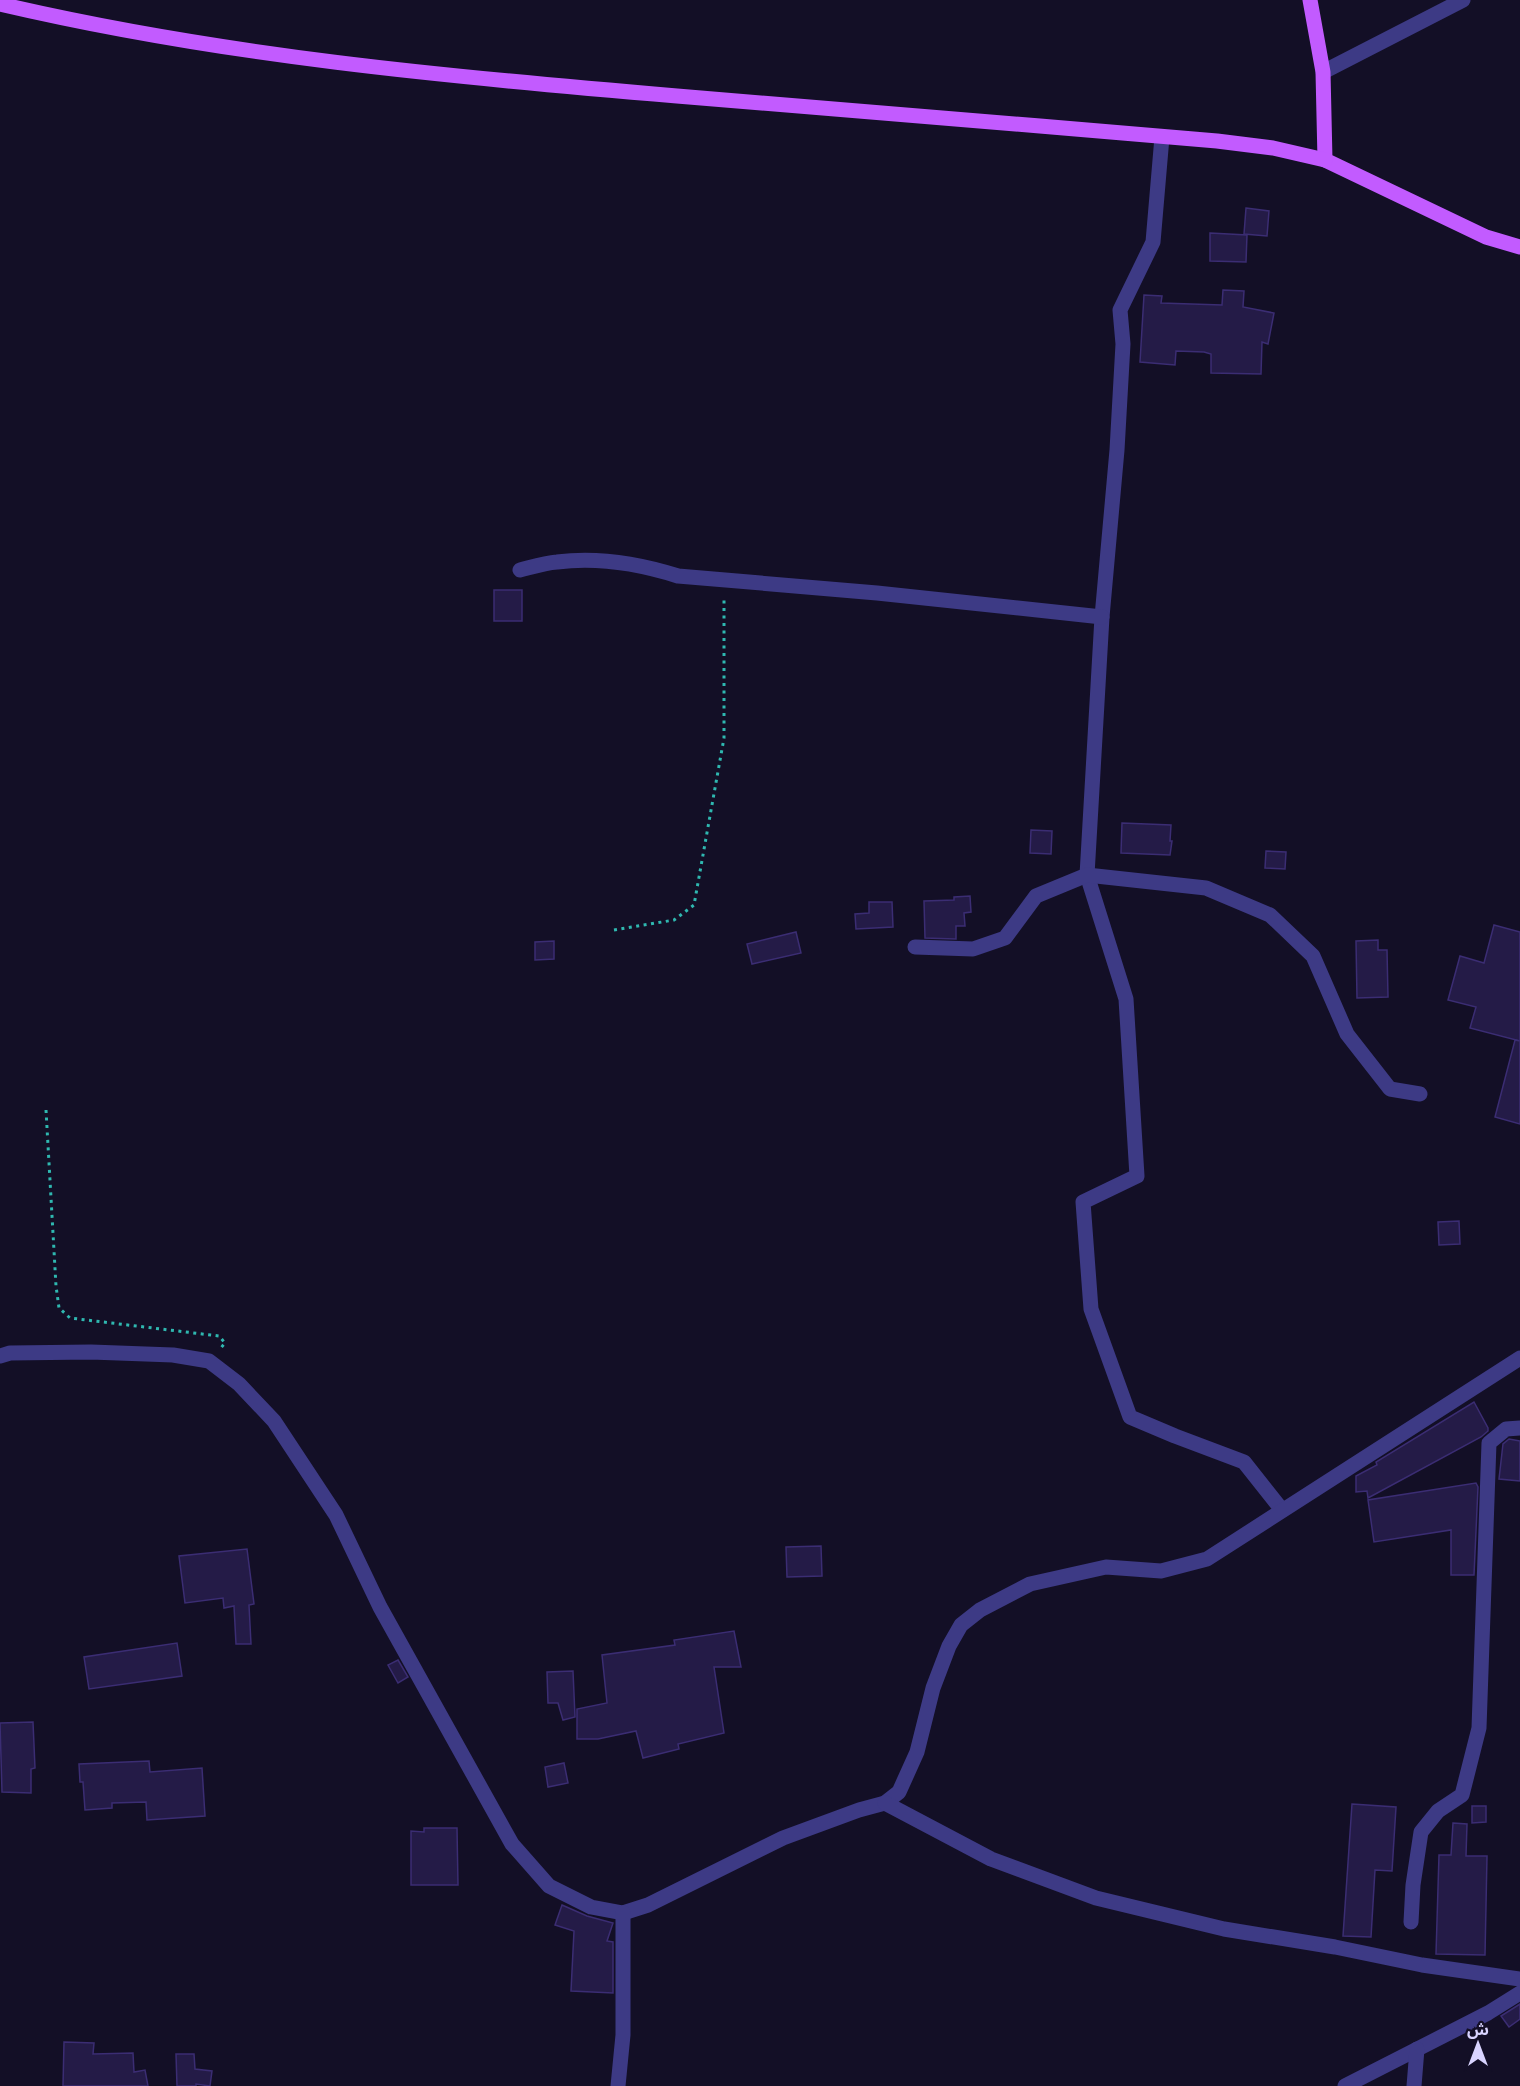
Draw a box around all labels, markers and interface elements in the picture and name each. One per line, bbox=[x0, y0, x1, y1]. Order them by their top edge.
north arrow bbox=[1448, 2014, 1508, 2074]
text: ش bbox=[1467, 2020, 1489, 2039]

